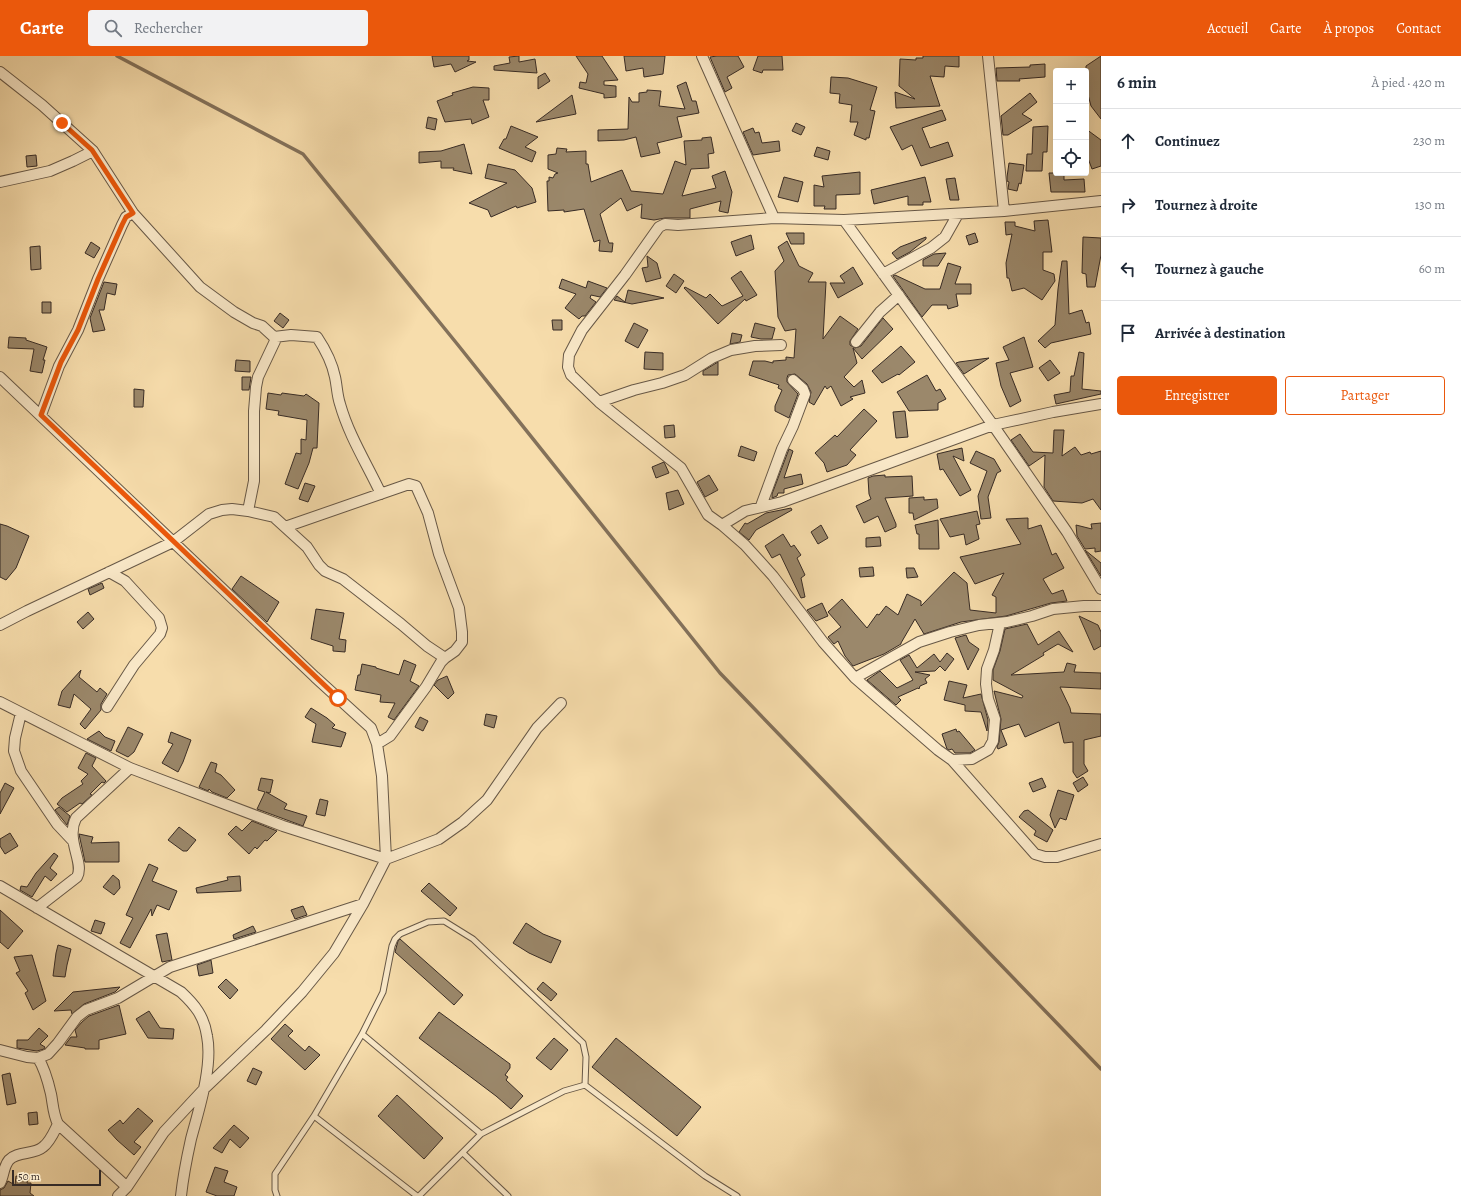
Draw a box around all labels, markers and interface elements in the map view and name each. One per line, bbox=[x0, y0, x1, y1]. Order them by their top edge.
search box bbox=[88, 10, 368, 46]
text: Carte bbox=[20, 15, 64, 41]
icon: search bbox=[102, 17, 124, 39]
text: Rechercher bbox=[134, 18, 203, 38]
text: Accueil bbox=[1207, 19, 1248, 38]
text: Carte bbox=[1270, 19, 1302, 38]
text: À propos bbox=[1324, 19, 1374, 38]
text: Contact bbox=[1396, 19, 1441, 38]
map controls bbox=[1053, 68, 1089, 176]
button: + bbox=[1053, 68, 1089, 104]
text: 6 min bbox=[1117, 71, 1157, 94]
text: À pied · 420 m bbox=[1371, 74, 1445, 91]
button: − bbox=[1053, 104, 1089, 140]
route end bbox=[53, 114, 71, 132]
icon: ahead bbox=[1117, 130, 1139, 152]
text: Continuez bbox=[1155, 131, 1220, 151]
text: 230 m bbox=[1413, 132, 1445, 149]
button: locate bbox=[1053, 140, 1089, 176]
icon: right bbox=[1117, 194, 1139, 216]
text: Tournez à droite bbox=[1155, 195, 1258, 215]
text: 130 m bbox=[1415, 196, 1445, 213]
icon: left bbox=[1117, 258, 1139, 280]
text: Tournez à gauche bbox=[1155, 259, 1264, 279]
text: 60 m bbox=[1419, 260, 1445, 277]
icon: arrive bbox=[1117, 322, 1139, 344]
text: Arrivée à destination bbox=[1155, 323, 1286, 343]
button: Enregistrer bbox=[1117, 376, 1277, 415]
button: Partager bbox=[1285, 376, 1445, 415]
route start bbox=[329, 689, 347, 707]
scale bar bbox=[12, 1168, 101, 1187]
text: 50 m bbox=[18, 1169, 40, 1184]

